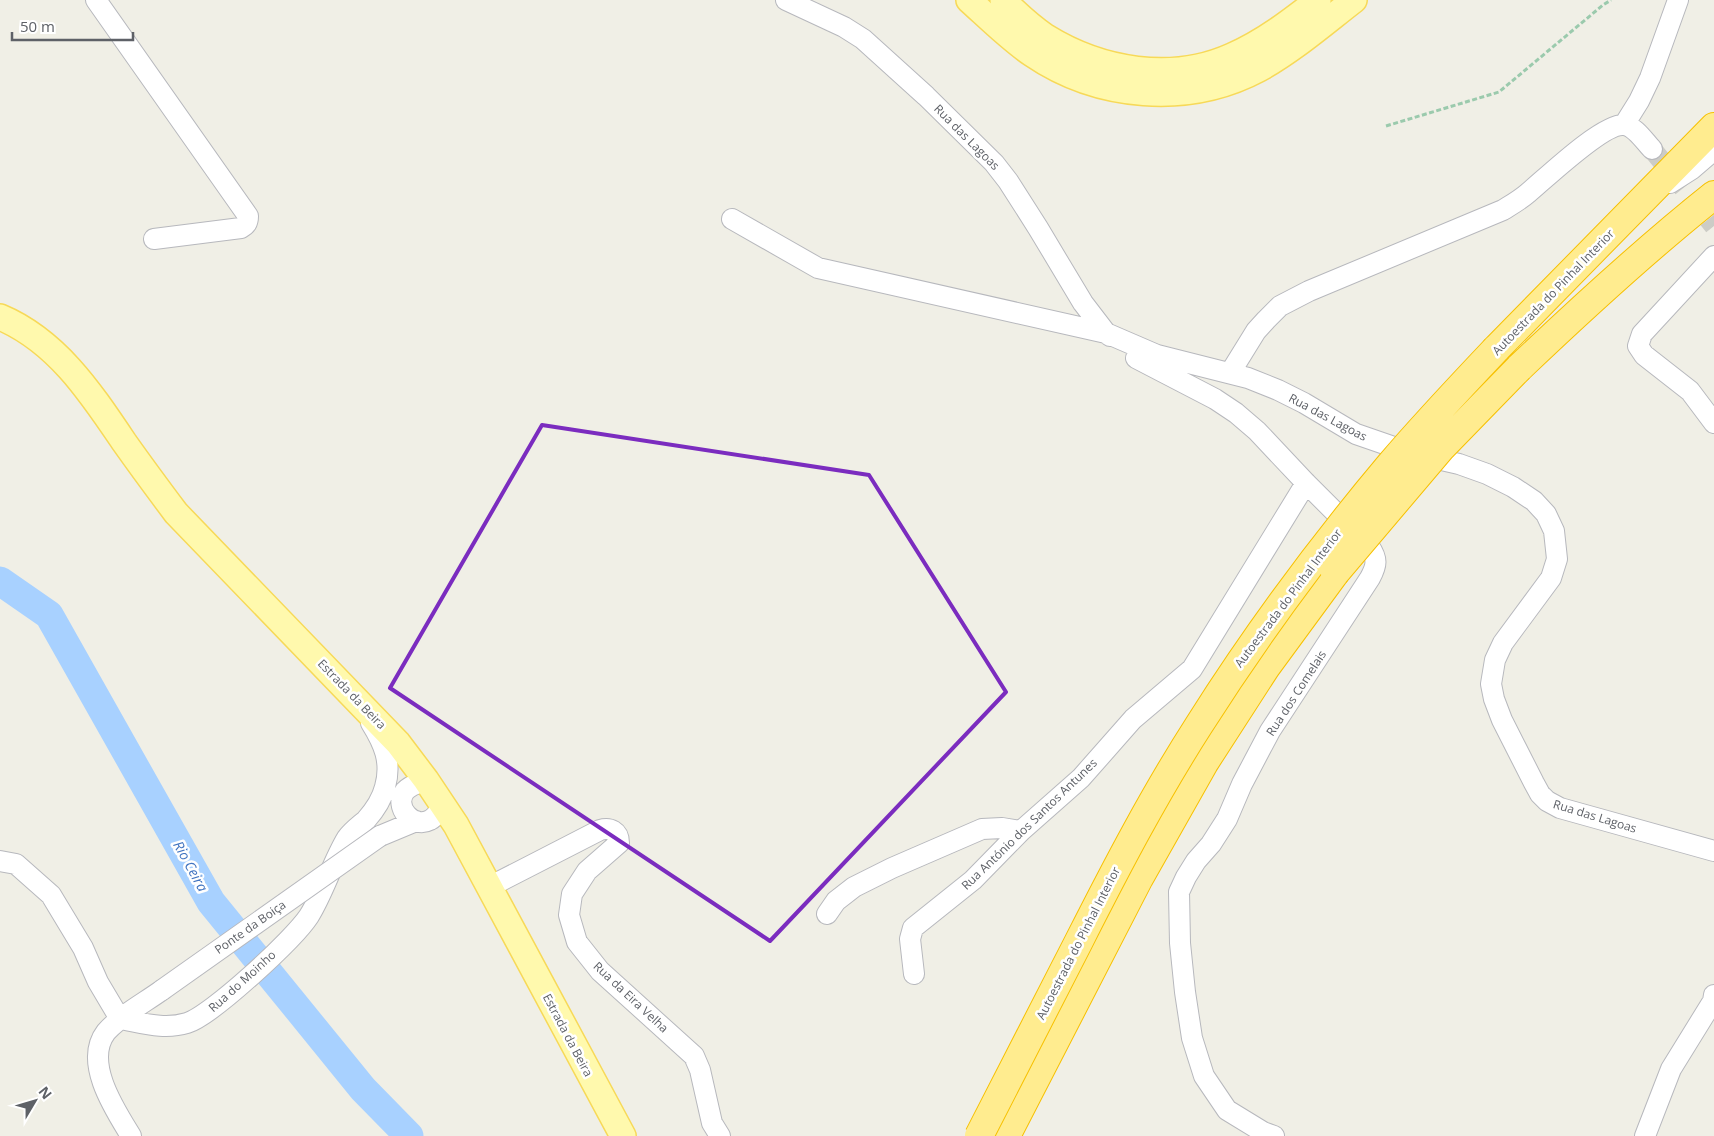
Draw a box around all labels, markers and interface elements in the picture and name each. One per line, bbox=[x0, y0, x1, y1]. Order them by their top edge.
scale bar bbox=[12, 10, 134, 42]
text: 50 m bbox=[20, 16, 55, 36]
street label: Rua das Lagoas bbox=[930, 100, 1004, 174]
street label: Autoestrada do Pinhal Interior bbox=[1488, 225, 1618, 359]
street label: Rua das Lagoas bbox=[1286, 389, 1370, 445]
street label: Autoestrada do Pinhal Interior bbox=[1230, 525, 1346, 671]
street label: Rua dos Comelais bbox=[1262, 647, 1330, 739]
street label: Estrada da Beira bbox=[314, 655, 390, 733]
street label: Rua António dos Santos Antunes bbox=[957, 754, 1101, 893]
street label: Rua das Lagoas bbox=[1551, 795, 1639, 837]
water label: Rio Ceira bbox=[169, 837, 213, 895]
street label: Autoestrada do Pinhal Interior bbox=[1032, 864, 1124, 1022]
street label: Ponte da Boiça bbox=[211, 896, 289, 958]
street label: Rua do Moinho bbox=[205, 946, 279, 1016]
street label: Rua da Eira Velha bbox=[590, 958, 672, 1036]
street label: Estrada da Beira bbox=[539, 991, 597, 1079]
north arrow bbox=[10, 1076, 60, 1126]
text: N bbox=[35, 1082, 57, 1103]

